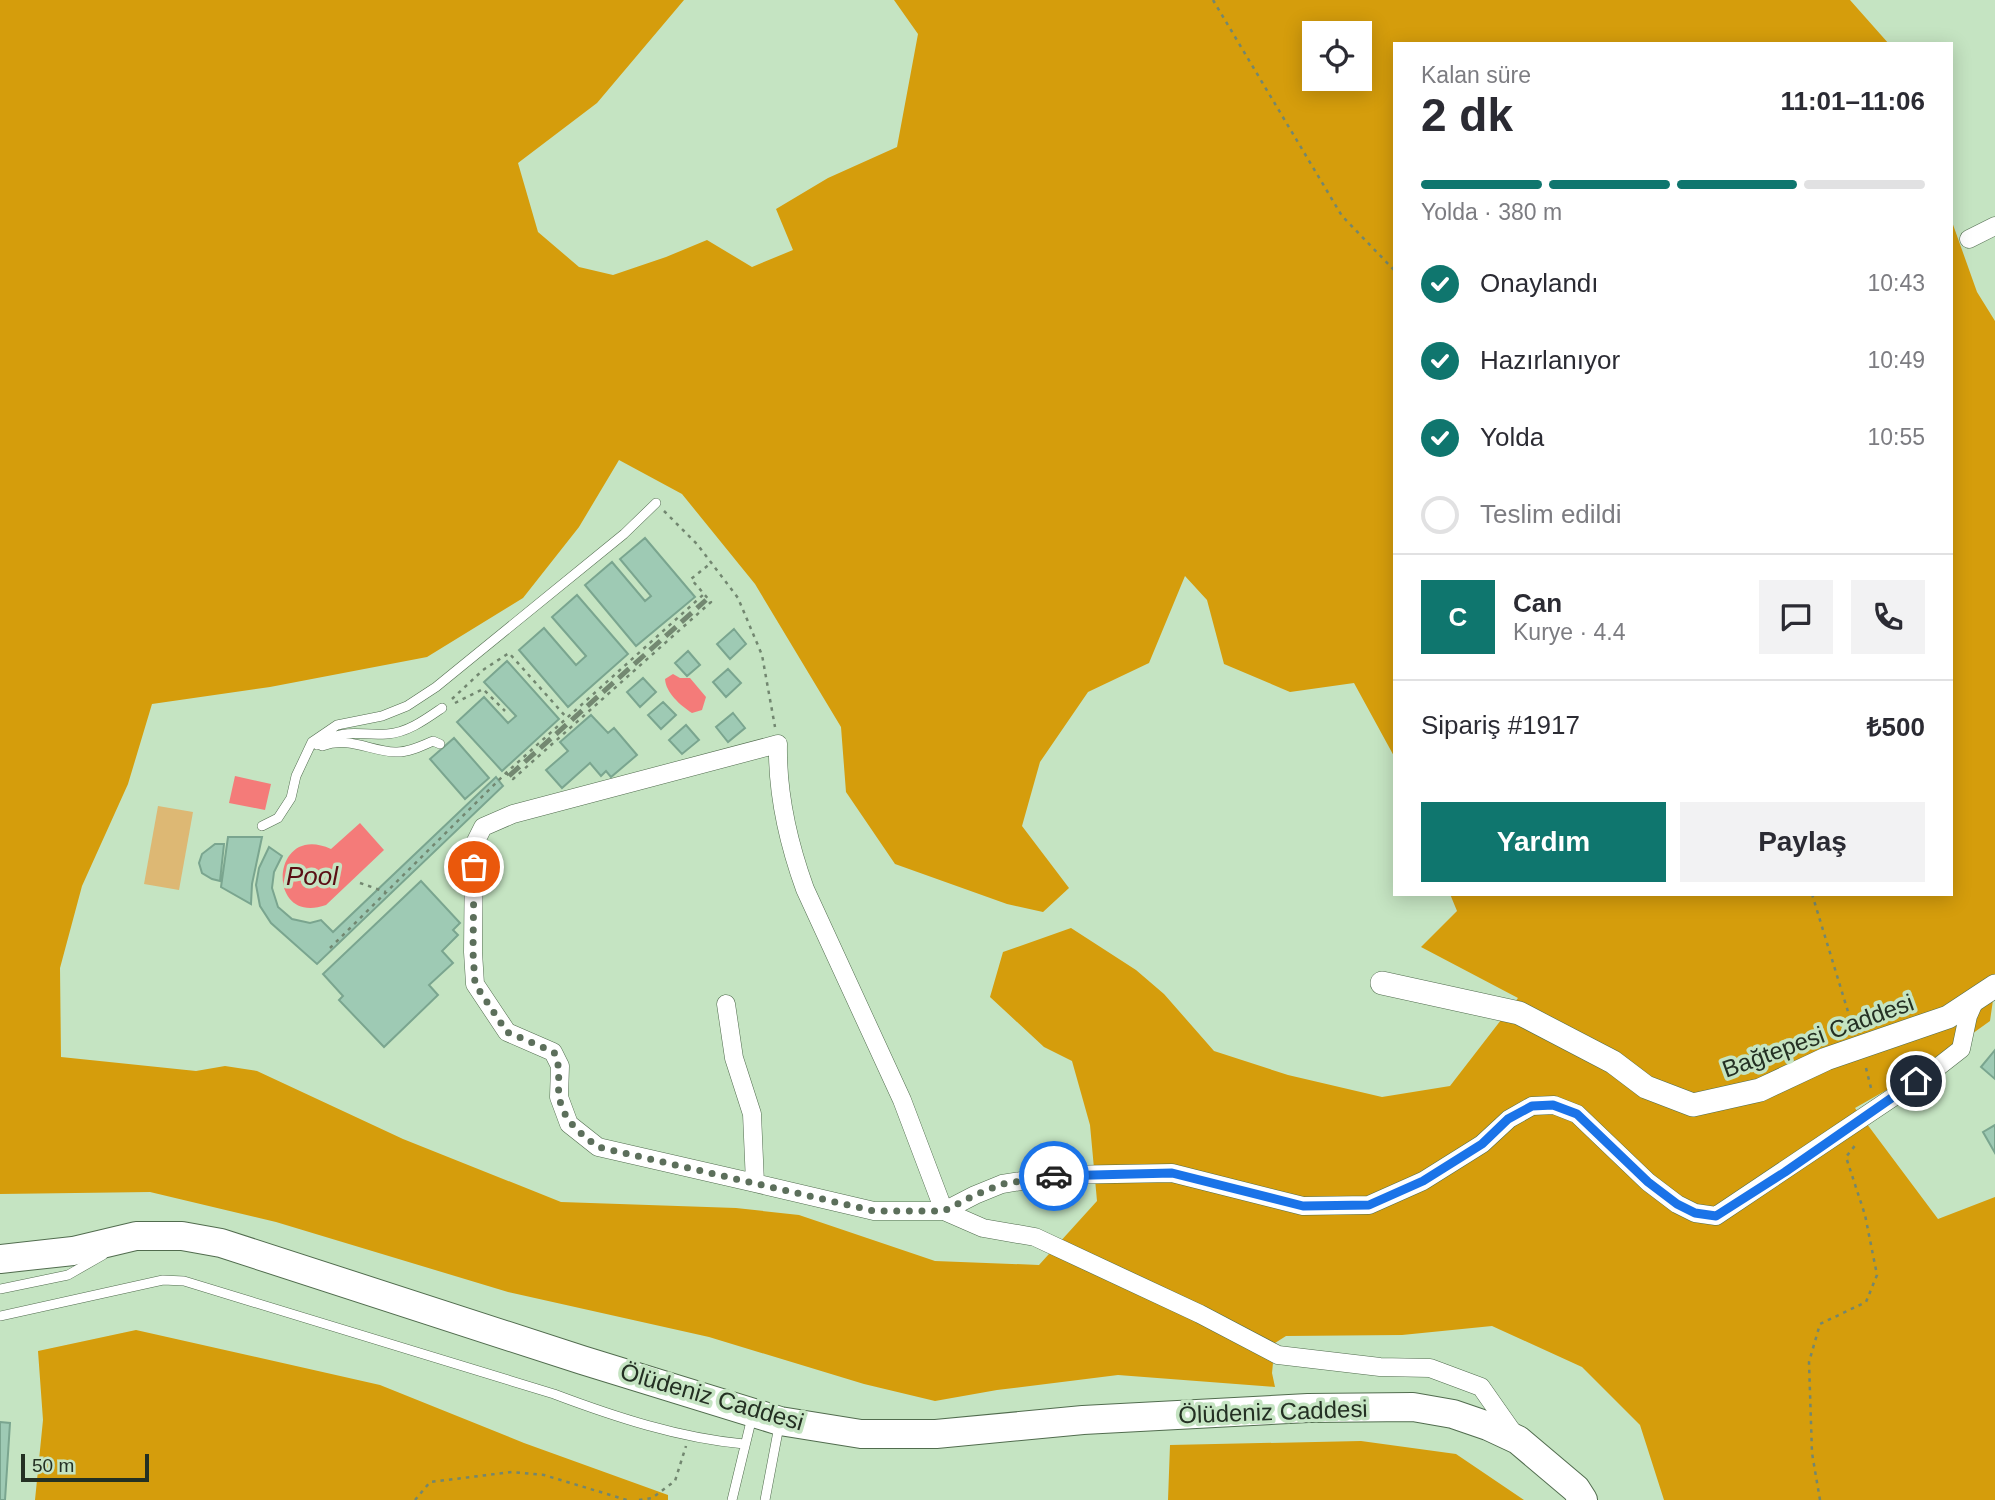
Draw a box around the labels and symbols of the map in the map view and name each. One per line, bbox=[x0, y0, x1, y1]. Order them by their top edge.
pin bbox=[444, 837, 504, 897]
water label: Pool bbox=[286, 861, 339, 891]
street label: Bağtepesi Caddesi bbox=[1719, 988, 1917, 1083]
pin bbox=[1886, 1051, 1946, 1111]
courier bbox=[1019, 1141, 1089, 1211]
street label: Ölüdeniz Caddesi bbox=[617, 1357, 807, 1436]
street label: Ölüdeniz Caddesi bbox=[1178, 1395, 1368, 1428]
scale bar bbox=[21, 1451, 149, 1483]

